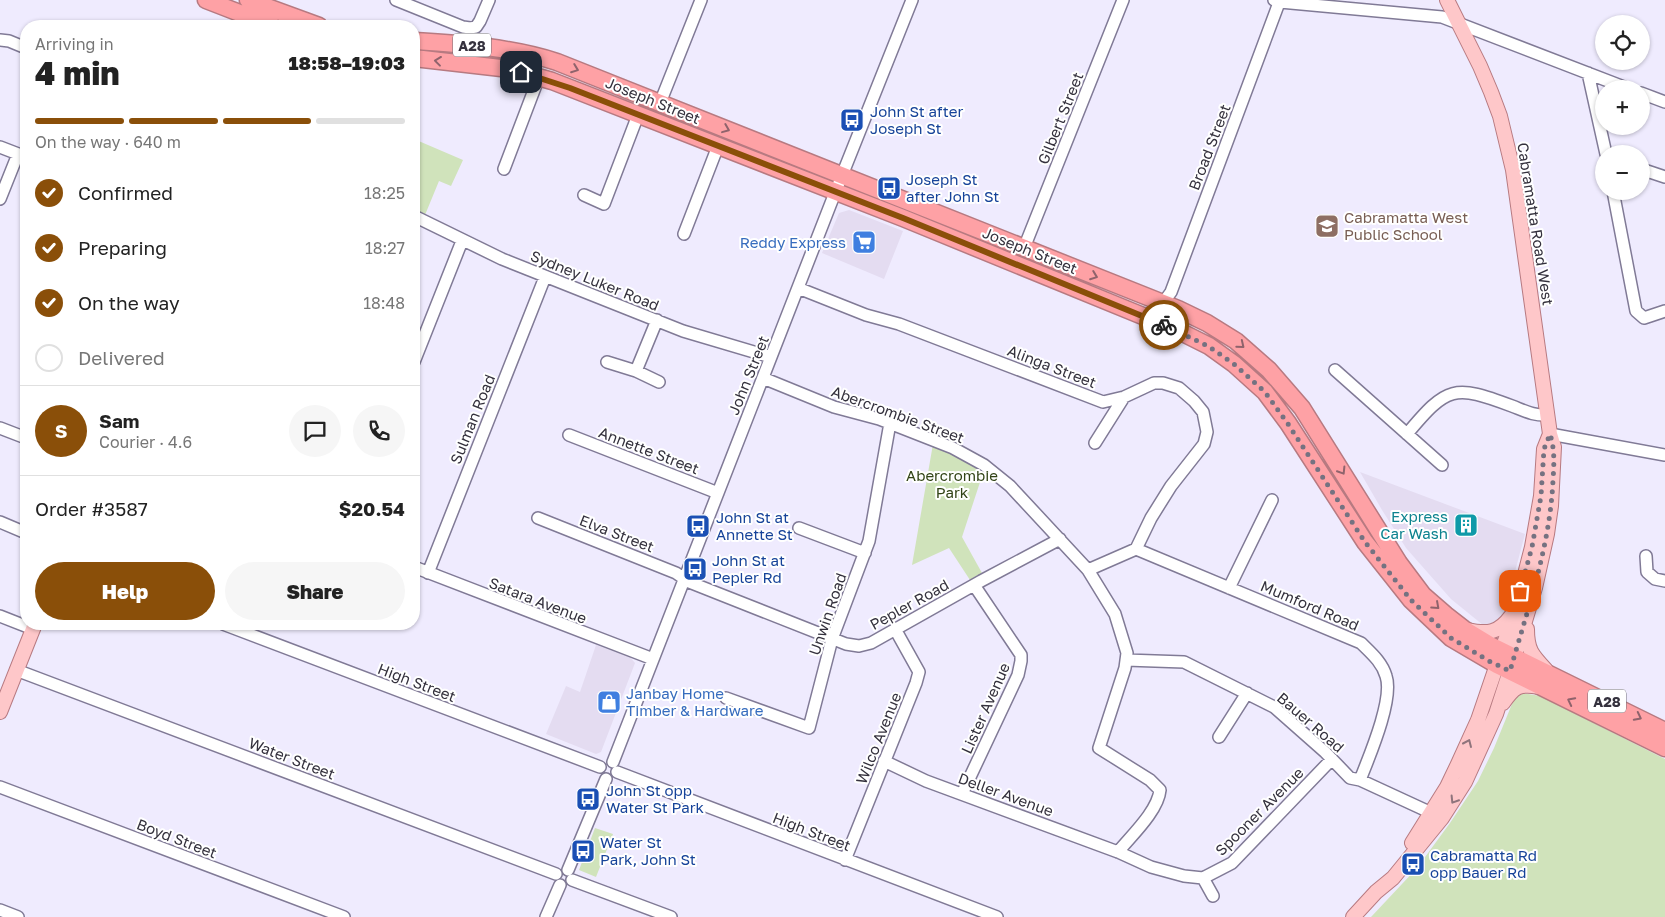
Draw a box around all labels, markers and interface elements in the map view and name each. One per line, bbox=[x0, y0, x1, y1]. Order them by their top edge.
map controls bbox=[1595, 15, 1650, 200]
button: locate bbox=[1595, 15, 1650, 70]
text: Arriving in bbox=[35, 34, 114, 54]
road number: A28 bbox=[453, 34, 491, 56]
text: 18:58–19:03 bbox=[289, 51, 405, 74]
pin bbox=[500, 51, 542, 93]
text: 4 min bbox=[35, 54, 120, 92]
one-way arrow bbox=[434, 56, 442, 67]
icon: home bbox=[507, 58, 535, 86]
one-way arrow bbox=[571, 63, 579, 73]
street label: Gilbert Street bbox=[1033, 69, 1087, 167]
street label: Joseph Street bbox=[603, 73, 703, 127]
button: + bbox=[1595, 80, 1650, 135]
street label: Broad Street bbox=[1184, 101, 1234, 193]
place label: John St after Joseph St bbox=[870, 102, 963, 137]
bus stop icon: John St after Joseph St bbox=[839, 107, 865, 133]
one-way arrow bbox=[721, 123, 730, 134]
text: On the way · 640 m bbox=[35, 132, 181, 152]
street label: Cabramatta Road West bbox=[1514, 141, 1558, 307]
button: − bbox=[1595, 145, 1650, 200]
place label: Joseph St after John St bbox=[906, 170, 999, 205]
bus stop icon: Joseph St after John St bbox=[876, 175, 902, 201]
icon: check bbox=[35, 179, 63, 207]
text: Confirmed bbox=[78, 181, 173, 204]
text: 18:25 bbox=[364, 183, 405, 203]
place label: Cabramatta West Public School bbox=[1344, 208, 1468, 243]
school or university icon: Cabramatta West Public School bbox=[1314, 213, 1340, 239]
street label: Joseph Street bbox=[980, 223, 1080, 277]
supermarket icon: Reddy Express bbox=[851, 229, 877, 255]
place label: Reddy Express bbox=[740, 233, 846, 251]
icon: check bbox=[35, 234, 63, 262]
text: Preparing bbox=[78, 236, 167, 259]
text: 18:27 bbox=[365, 238, 405, 258]
street label: Sydney Luker Road bbox=[528, 246, 662, 314]
one-way arrow bbox=[1089, 269, 1098, 280]
icon: check bbox=[35, 289, 63, 317]
text: On the way bbox=[78, 291, 180, 314]
text: 18:48 bbox=[363, 293, 405, 313]
courier bbox=[1139, 300, 1189, 350]
icon: bike bbox=[1150, 311, 1178, 339]
street label: John Street bbox=[724, 333, 772, 417]
one-way arrow bbox=[1235, 340, 1244, 349]
street label: Alinga Street bbox=[1005, 341, 1099, 391]
text: Delivered bbox=[78, 346, 165, 369]
street label: Sulman Road bbox=[446, 372, 498, 466]
street label: Abercrombie Street bbox=[829, 382, 967, 446]
button: chat bbox=[289, 405, 341, 457]
button: phone bbox=[353, 405, 405, 457]
text: Sam bbox=[99, 409, 139, 432]
text: S bbox=[55, 419, 67, 442]
street label: Annette Street bbox=[596, 423, 702, 477]
text: Courier · 4.6 bbox=[99, 432, 192, 452]
one-way arrow bbox=[1335, 465, 1345, 474]
park label: Abercrombie Park bbox=[906, 466, 998, 501]
text: Order #3587 bbox=[35, 497, 148, 520]
text: $20.54 bbox=[339, 497, 405, 520]
place label: Express Car Wash bbox=[1380, 507, 1448, 542]
place label: John St at Annette St bbox=[716, 508, 793, 543]
street label: Elva Street bbox=[577, 511, 657, 555]
building icon: Express Car Wash bbox=[1453, 512, 1479, 538]
bus stop icon: John St at Annette St bbox=[685, 513, 711, 539]
place label: John St at Pepler Rd bbox=[712, 551, 785, 586]
bus stop icon: John St at Pepler Rd bbox=[682, 556, 708, 582]
button: Help bbox=[35, 562, 215, 620]
button: Share bbox=[225, 562, 405, 620]
street label: Unwin Road bbox=[805, 570, 849, 658]
pin bbox=[1499, 570, 1541, 612]
street label: Satara Avenue bbox=[487, 573, 590, 627]
street label: Pepler Road bbox=[866, 575, 952, 633]
street label: Mumford Road bbox=[1258, 576, 1362, 634]
icon: bag bbox=[1506, 577, 1534, 605]
one-way arrow bbox=[1430, 600, 1439, 609]
street label: High Street bbox=[375, 659, 459, 705]
street label: Lister Avenue bbox=[957, 659, 1013, 756]
place label: Janbay Home Timber & Hardware bbox=[626, 684, 764, 719]
street label: Bauer Road bbox=[1274, 688, 1348, 756]
shop icon: Janbay Home Timber & Hardware bbox=[596, 689, 622, 715]
street label: Wilco Avenue bbox=[851, 689, 905, 786]
road number: A28 bbox=[1588, 689, 1626, 712]
one-way arrow bbox=[1567, 697, 1576, 707]
one-way arrow bbox=[1633, 711, 1642, 721]
street label: Water Street bbox=[246, 733, 338, 783]
one-way arrow bbox=[1461, 739, 1472, 748]
street label: Spooner Avenue bbox=[1211, 763, 1307, 859]
street label: Deller Avenue bbox=[956, 768, 1056, 820]
place label: John St opp Water St Park bbox=[606, 781, 704, 816]
bus stop icon: John St opp Water St Park bbox=[575, 786, 601, 812]
one-way arrow bbox=[1450, 795, 1460, 804]
street label: High Street bbox=[770, 808, 854, 854]
street label: Boyd Street bbox=[134, 815, 220, 861]
place label: Water St Park, John St bbox=[600, 833, 696, 868]
bus stop icon: Water St Park, John St bbox=[570, 838, 596, 864]
place label: Cabramatta Rd opp Bauer Rd bbox=[1430, 846, 1537, 881]
bus stop icon: Cabramatta Rd opp Bauer Rd bbox=[1400, 851, 1426, 877]

